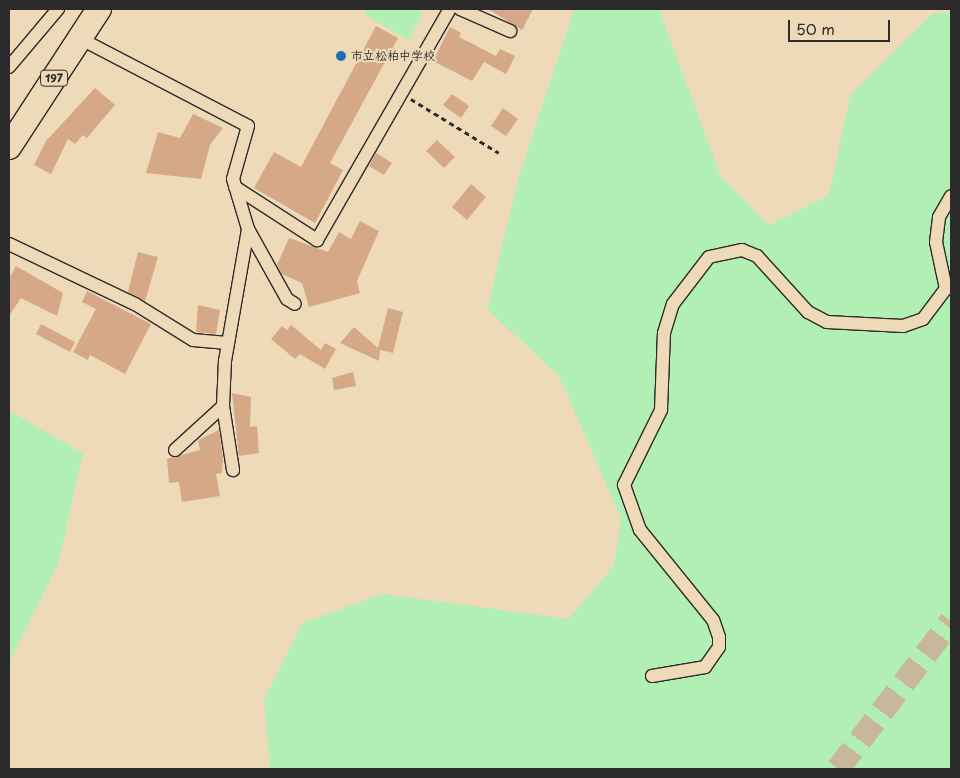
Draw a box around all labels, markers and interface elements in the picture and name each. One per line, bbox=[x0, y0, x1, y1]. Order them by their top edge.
scale bar bbox=[790, 10, 892, 42]
text: 50 m bbox=[796, 17, 835, 40]
place label: 市立松柏中学校 bbox=[351, 49, 435, 63]
marker: 市立松柏中学校 bbox=[335, 50, 347, 62]
road number: 197 bbox=[39, 70, 69, 86]

